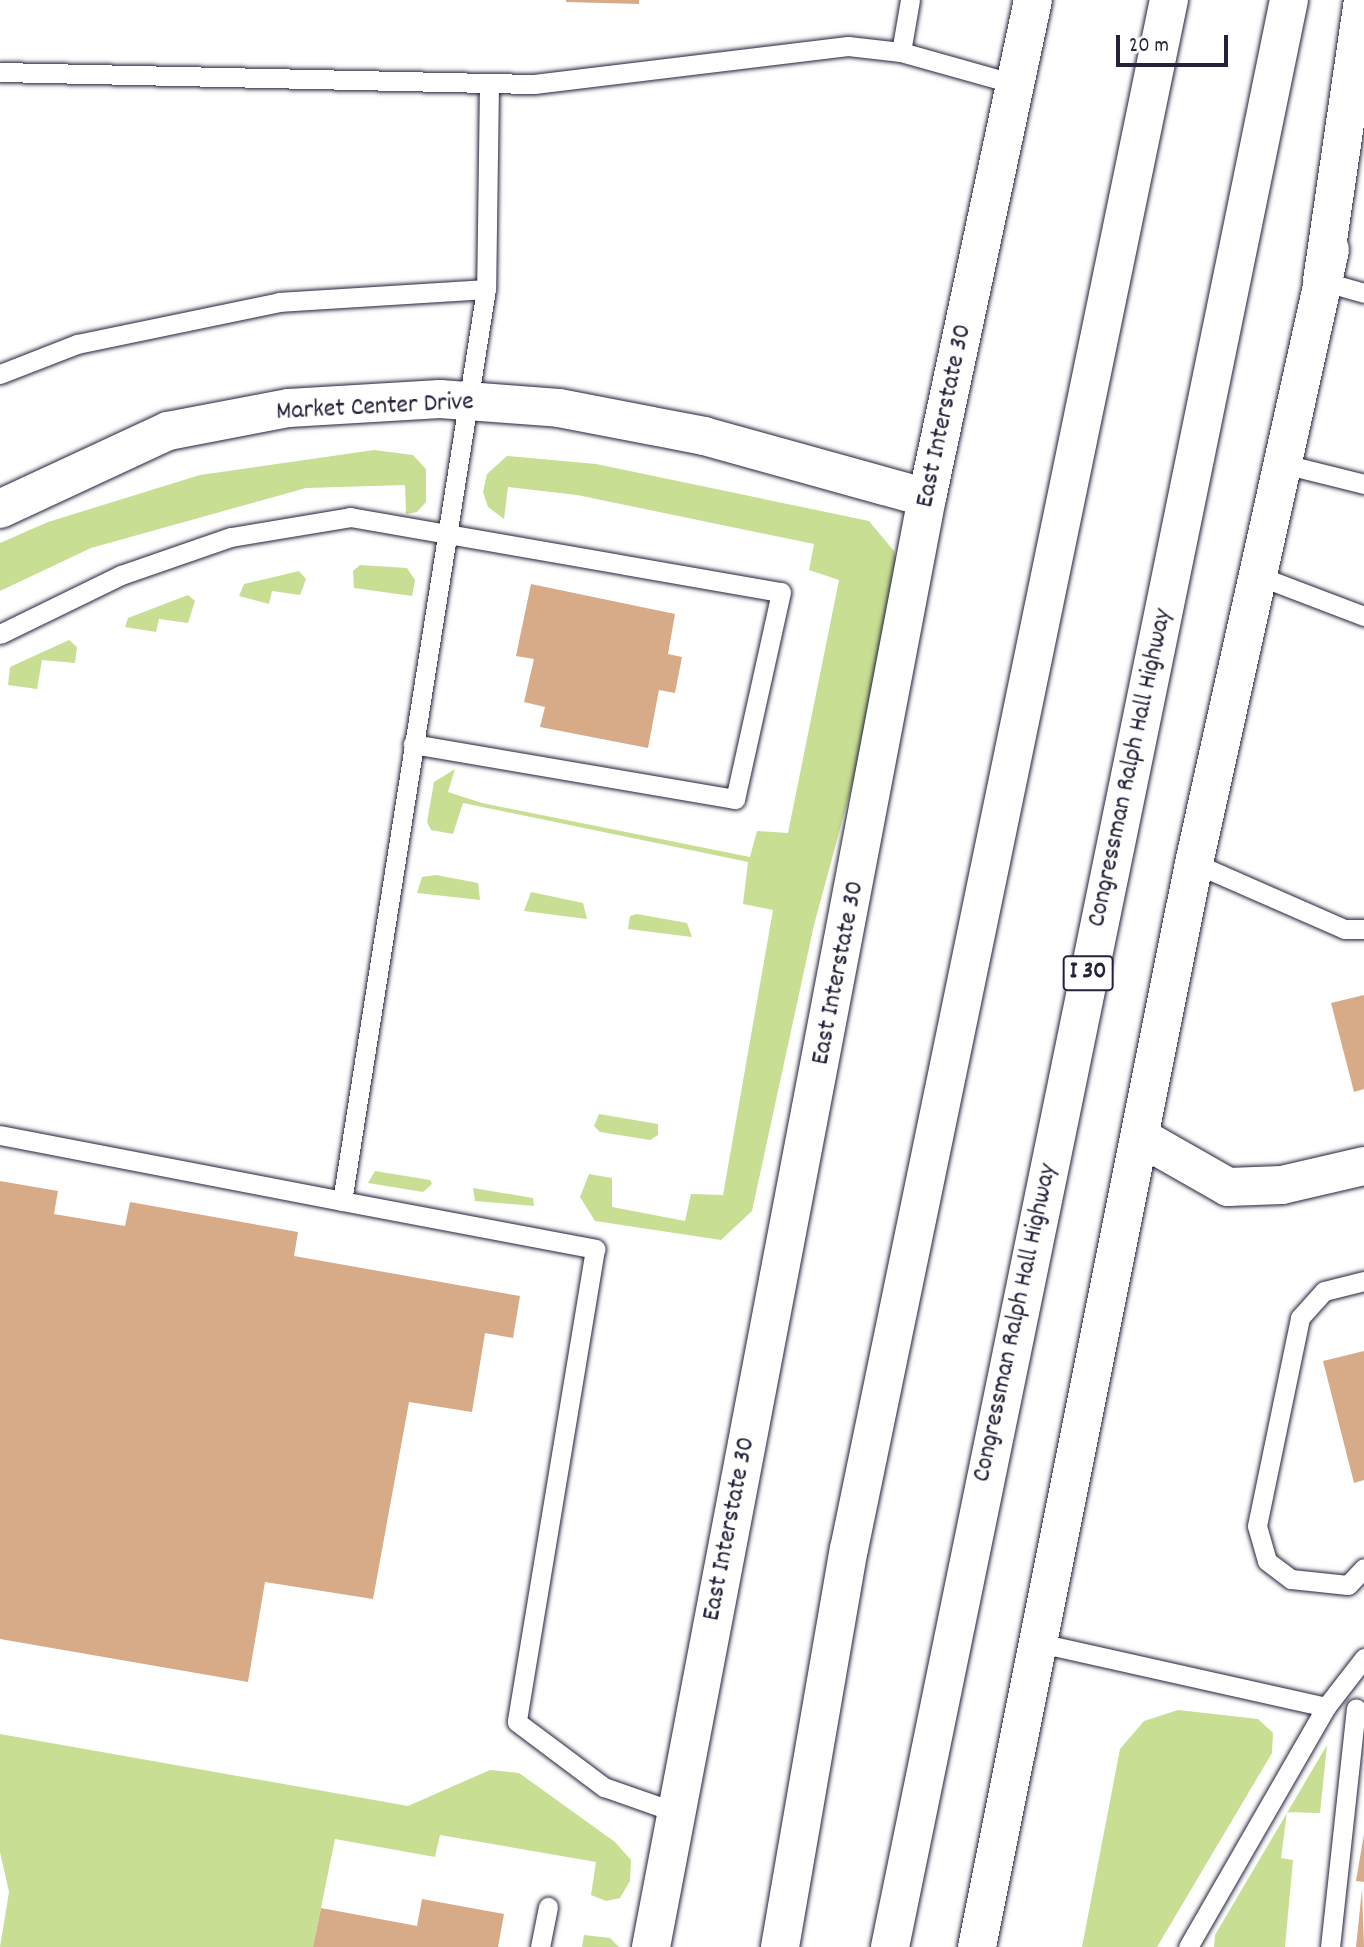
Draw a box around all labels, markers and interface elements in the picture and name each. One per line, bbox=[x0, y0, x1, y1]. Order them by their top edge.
scale bar bbox=[1119, 21, 1231, 65]
text: 20 m bbox=[1129, 32, 1169, 62]
street label: East Interstate 30 bbox=[910, 321, 980, 511]
street label: Market Center Drive bbox=[275, 387, 475, 429]
street label: Congressman Ralph Hall Highway bbox=[1082, 606, 1180, 930]
street label: East Interstate 30 bbox=[806, 878, 872, 1068]
road number: I 30 bbox=[1062, 953, 1114, 993]
street label: Congressman Ralph Hall Highway bbox=[967, 1161, 1065, 1485]
street label: East Interstate 30 bbox=[697, 1434, 763, 1624]

